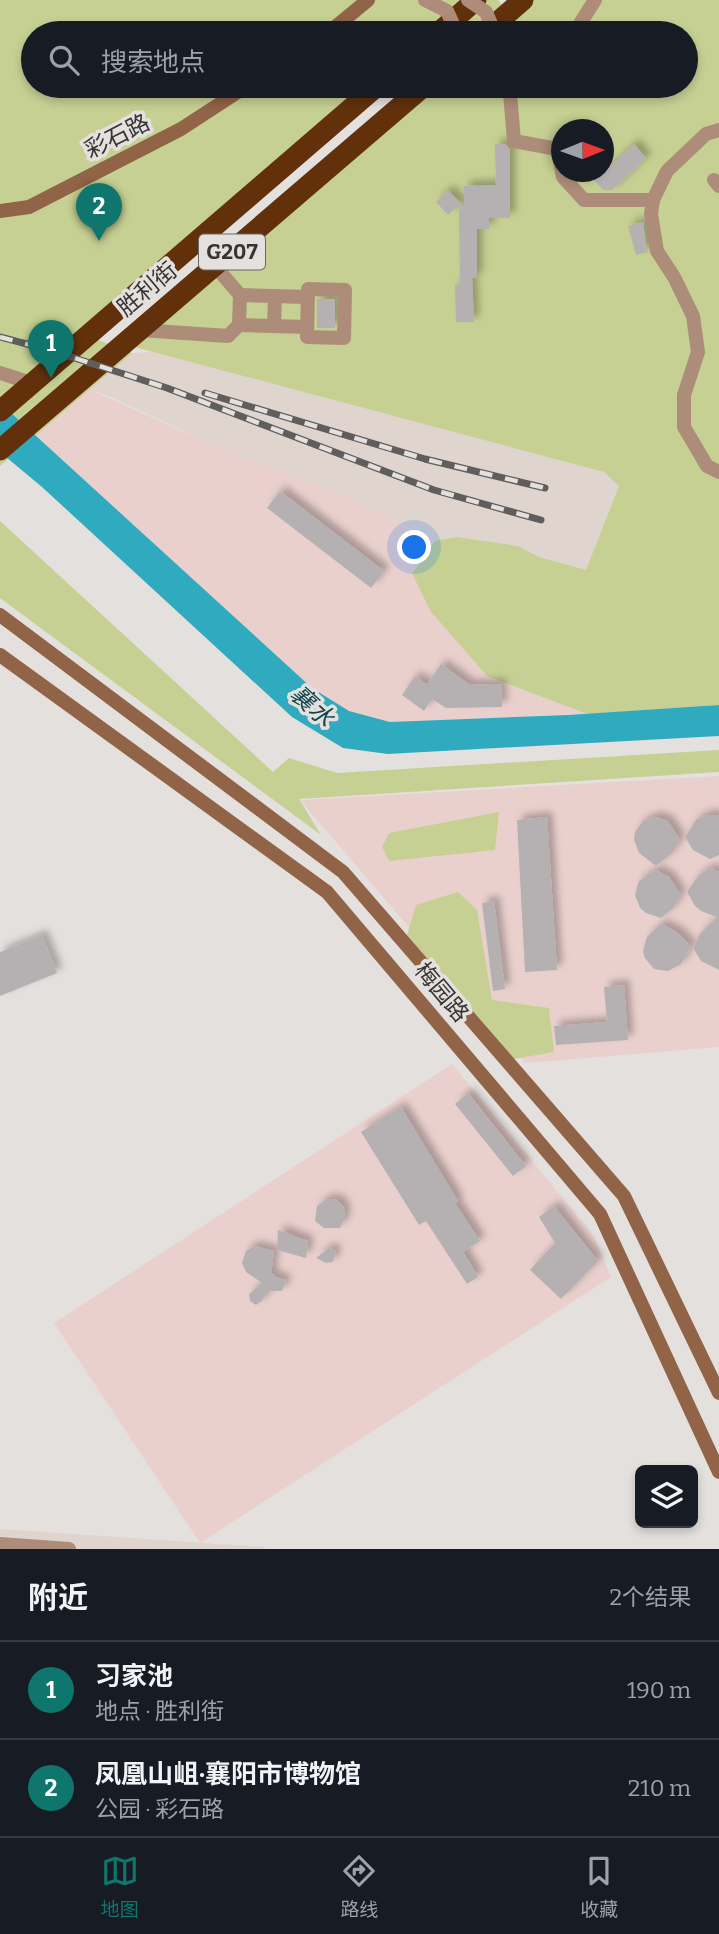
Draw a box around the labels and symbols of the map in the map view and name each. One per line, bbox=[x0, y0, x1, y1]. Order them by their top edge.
street label: 彩石路 bbox=[80, 108, 154, 164]
north arrow bbox=[551, 119, 614, 182]
pin: 2 bbox=[76, 183, 122, 241]
road number: G207 bbox=[199, 234, 265, 270]
street label: 胜利街 bbox=[112, 256, 182, 322]
pin: 1 bbox=[28, 320, 74, 378]
your location bbox=[397, 530, 431, 564]
water label: 襄水 bbox=[285, 680, 340, 733]
street label: 梅园路 bbox=[409, 957, 475, 1027]

